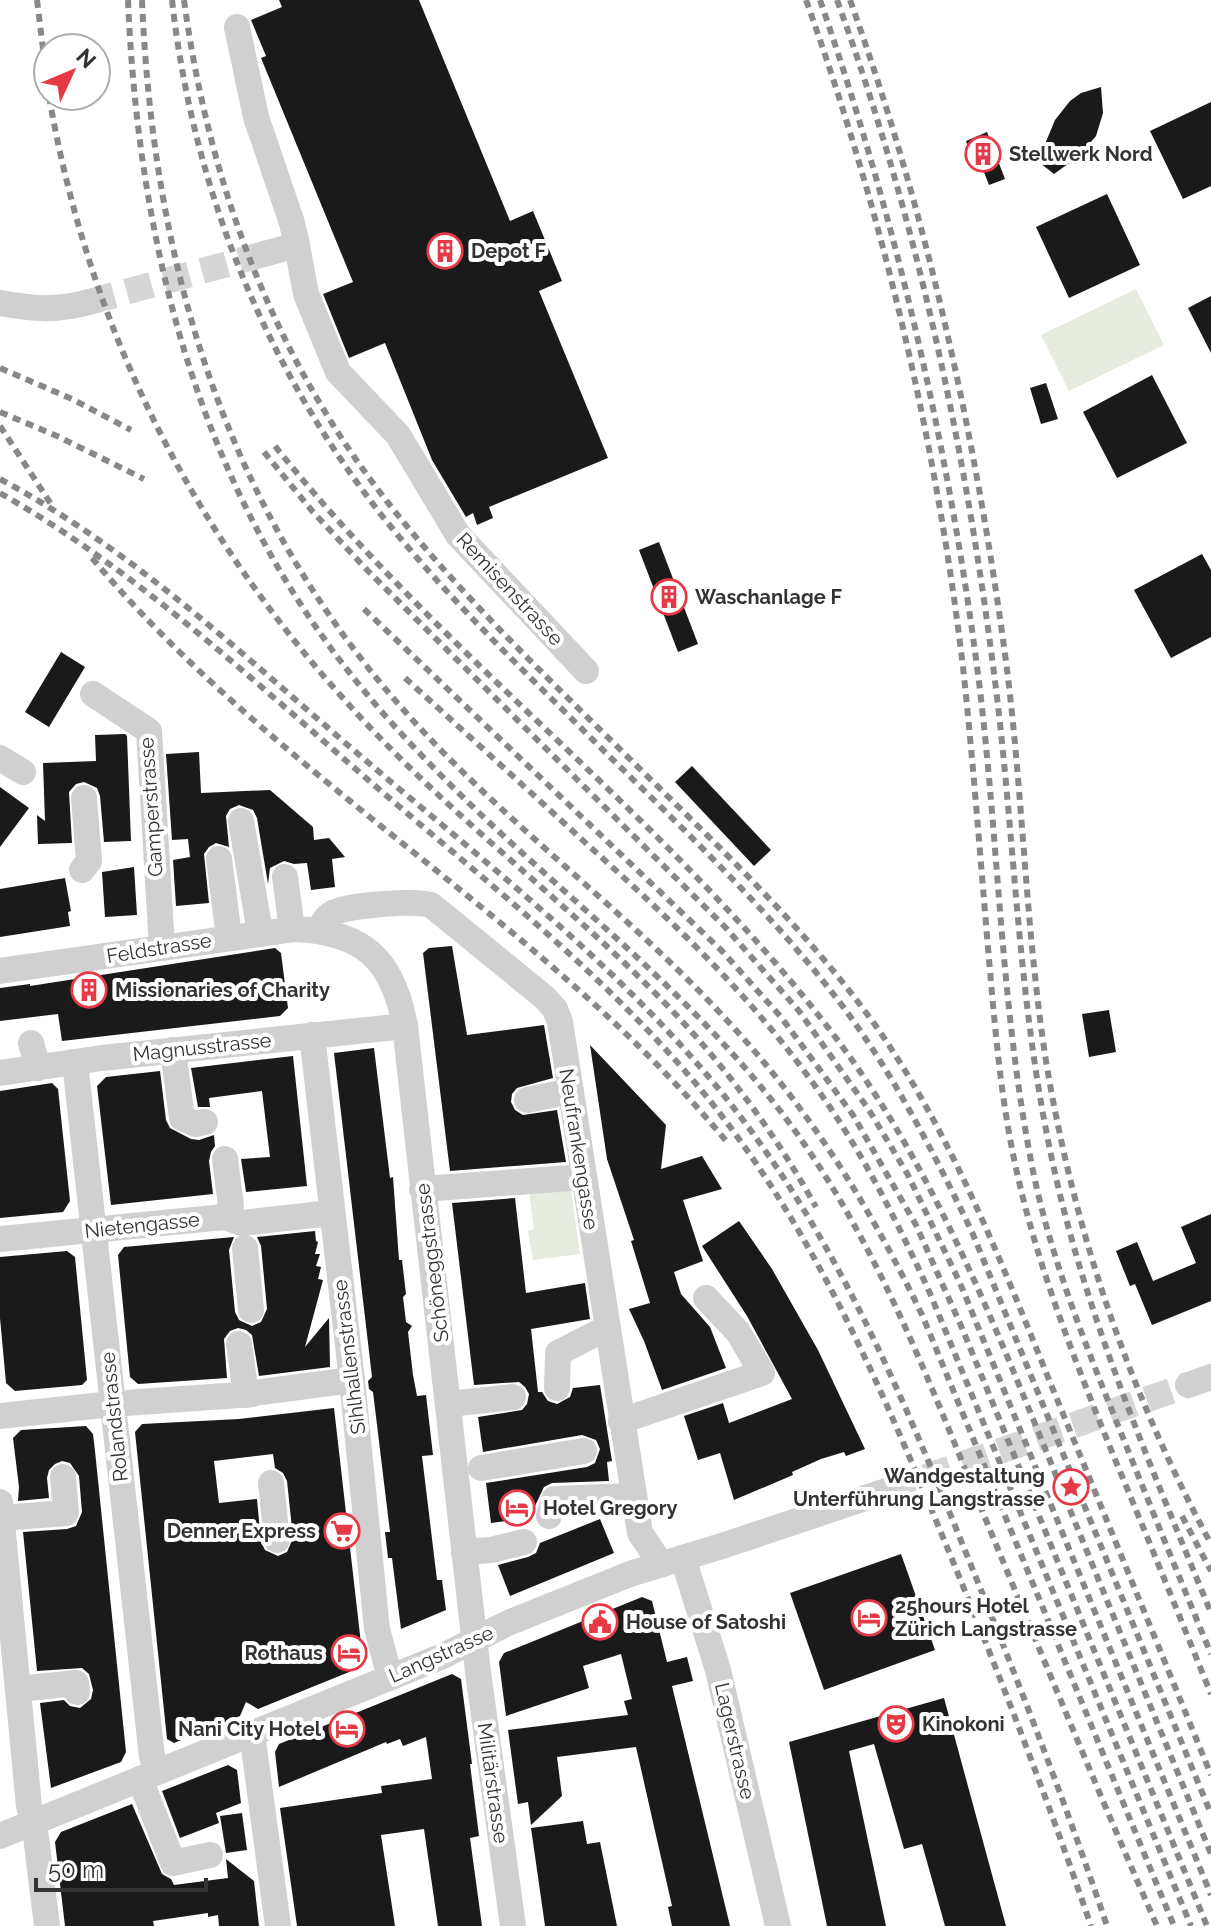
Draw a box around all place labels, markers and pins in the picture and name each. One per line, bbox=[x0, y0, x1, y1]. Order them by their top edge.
building icon: Stellwerk Nord bbox=[964, 135, 1002, 173]
place label: Stellwerk Nord bbox=[1009, 142, 1153, 166]
building icon: Depot F bbox=[426, 232, 464, 270]
place label: Depot F bbox=[471, 239, 546, 263]
building icon: Waschanlage F bbox=[650, 578, 688, 616]
place label: Waschanlage F bbox=[695, 585, 842, 609]
building icon: Missionaries of Charity bbox=[70, 971, 108, 1009]
place label: Missionaries of Charity bbox=[115, 978, 330, 1002]
place label: Wandgestaltung Unterführung Langstrasse bbox=[793, 1464, 1045, 1511]
place icon: Wandgestaltung Unterführung Langstrasse bbox=[1052, 1468, 1090, 1506]
hotel icon: Hotel Gregory bbox=[498, 1489, 536, 1527]
place label: Hotel Gregory bbox=[543, 1496, 677, 1520]
supermarket icon: Denner Express bbox=[323, 1512, 361, 1550]
place label: Denner Express bbox=[167, 1519, 316, 1543]
place label: 25hours Hotel Zürich Langstrasse bbox=[895, 1594, 1077, 1641]
hotel icon: 25hours Hotel Zürich Langstrasse bbox=[850, 1599, 888, 1637]
public building icon: House of Satoshi bbox=[581, 1603, 619, 1641]
place label: House of Satoshi bbox=[626, 1610, 786, 1634]
hotel icon: Rothaus bbox=[330, 1634, 368, 1672]
place label: Rothaus bbox=[245, 1641, 323, 1665]
theatre icon: Kinokoni bbox=[877, 1705, 915, 1743]
hotel icon: Nani City Hotel bbox=[328, 1710, 366, 1748]
place label: Kinokoni bbox=[922, 1712, 1005, 1736]
place label: Nani City Hotel bbox=[178, 1717, 322, 1741]

